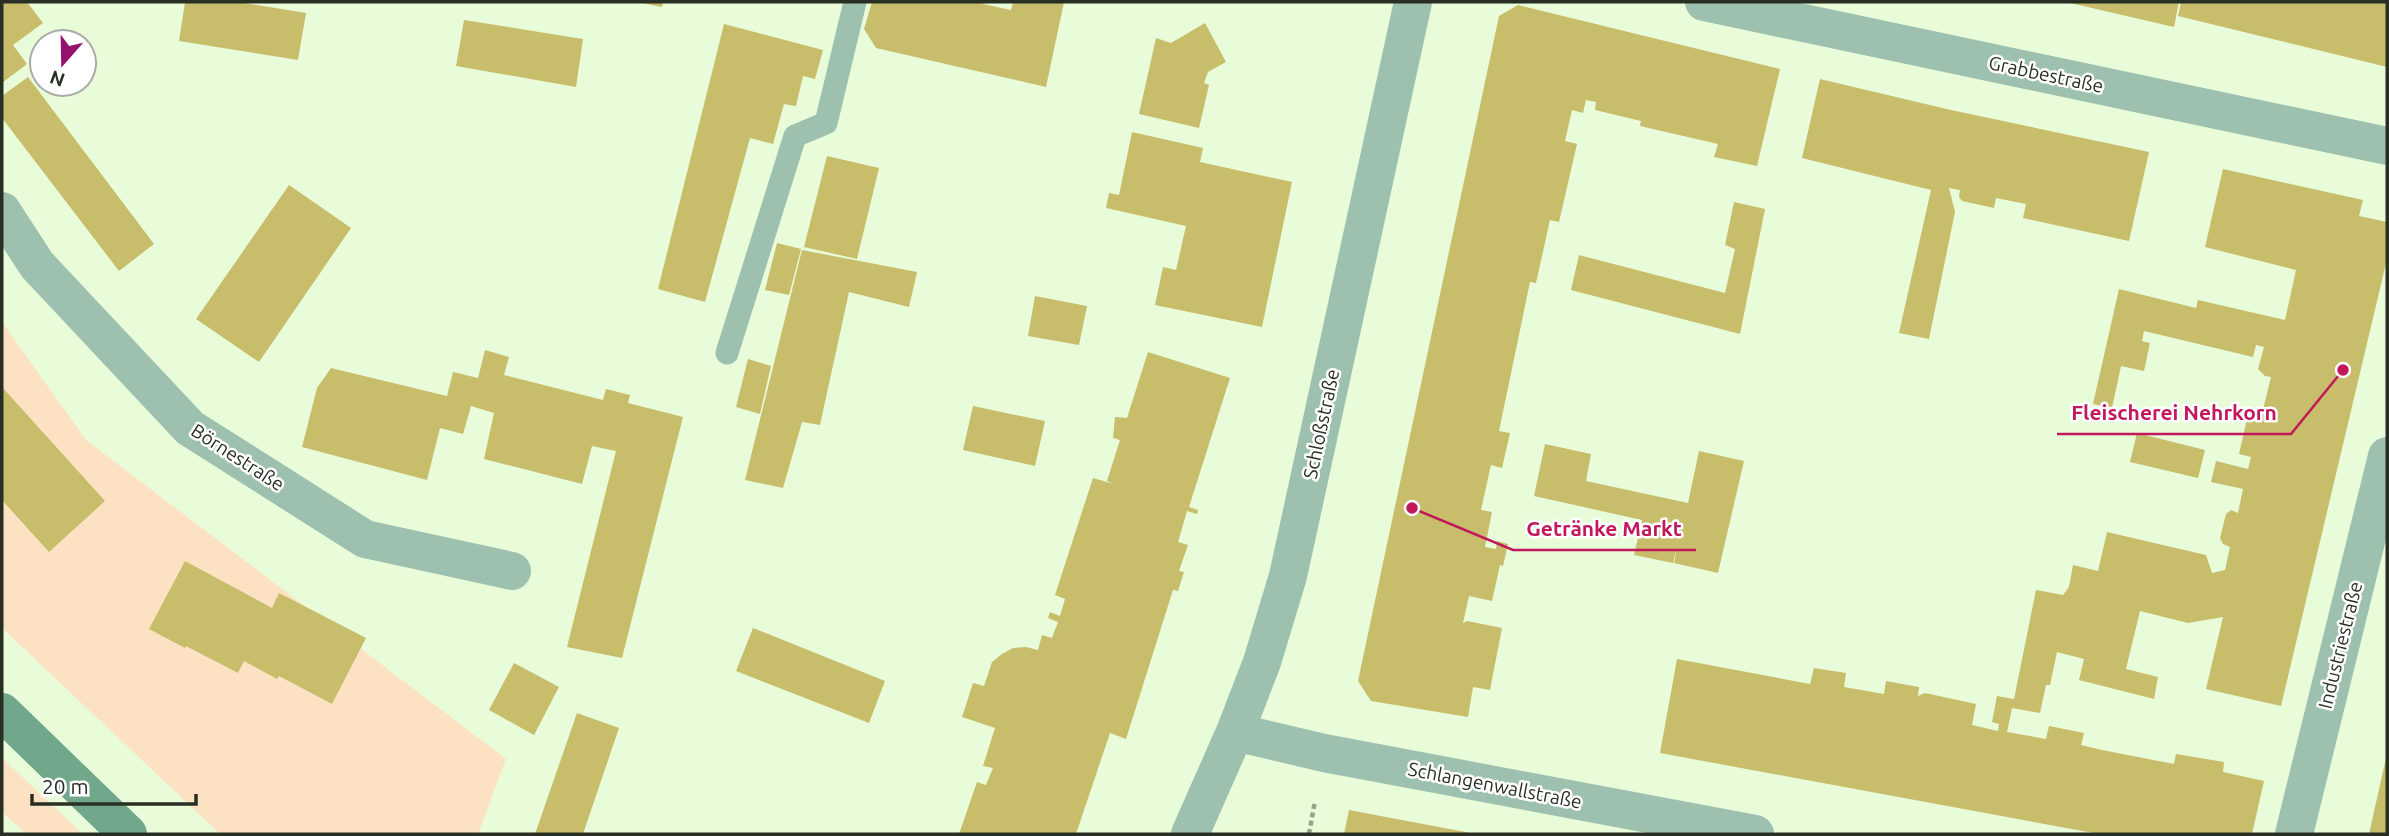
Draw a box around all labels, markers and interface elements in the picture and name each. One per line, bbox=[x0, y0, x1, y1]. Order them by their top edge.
north arrow bbox=[28, 28, 98, 98]
street label: Grabbestraße bbox=[1987, 51, 2105, 97]
text: N bbox=[47, 66, 68, 92]
street label: Schloßstraße bbox=[1299, 367, 1343, 481]
callout: Fleischerei Nehrkorn bbox=[2057, 392, 2291, 434]
text: Fleischerei Nehrkorn bbox=[2071, 400, 2277, 424]
street label: Börnestraße bbox=[187, 419, 289, 495]
callout: Getränke Markt bbox=[1513, 508, 1696, 550]
text: Getränke Markt bbox=[1526, 516, 1682, 540]
street label: Industriestraße bbox=[2314, 579, 2366, 711]
street label: Schlangenwallstraße bbox=[1406, 757, 1584, 813]
scale bar bbox=[32, 762, 196, 806]
text: 20 m bbox=[42, 774, 89, 798]

